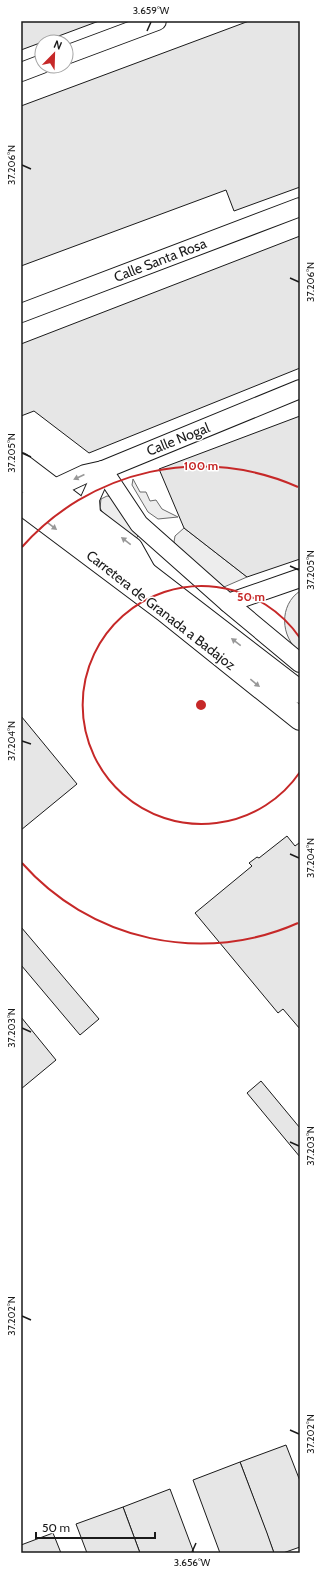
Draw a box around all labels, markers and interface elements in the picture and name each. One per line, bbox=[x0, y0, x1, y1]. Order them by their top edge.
text: 3.659°W bbox=[133, 4, 170, 17]
north arrow bbox=[34, 34, 74, 74]
text: N bbox=[52, 37, 64, 53]
text: 37.206°N bbox=[5, 145, 18, 185]
street label: Calle Santa Rosa bbox=[111, 234, 209, 286]
text: 37.206°N bbox=[304, 262, 317, 302]
street label: Calle Nogal bbox=[144, 418, 213, 460]
text: 37.205°N bbox=[5, 433, 18, 473]
text: 100 m bbox=[184, 458, 218, 473]
one-way arrow bbox=[73, 474, 84, 480]
one-way arrow bbox=[47, 522, 57, 530]
one-way arrow bbox=[121, 537, 132, 546]
street label: Carretera de Granada a Badajoz bbox=[83, 546, 240, 674]
text: 37.205°N bbox=[304, 550, 317, 590]
text: 50 m bbox=[237, 589, 265, 604]
one-way arrow bbox=[231, 638, 242, 646]
one-way arrow bbox=[249, 678, 260, 687]
centre of rings bbox=[194, 698, 208, 712]
text: 37.204°N bbox=[5, 721, 18, 761]
text: 37.204°N bbox=[304, 838, 317, 878]
text: 37.203°N bbox=[5, 1008, 18, 1048]
text: 37.203°N bbox=[304, 1126, 317, 1166]
text: 37.202°N bbox=[5, 1296, 18, 1336]
text: 37.202°N bbox=[304, 1414, 317, 1454]
scale bar bbox=[36, 1514, 155, 1540]
text: 50 m bbox=[42, 1520, 70, 1535]
text: 3.656°W bbox=[174, 1556, 211, 1569]

